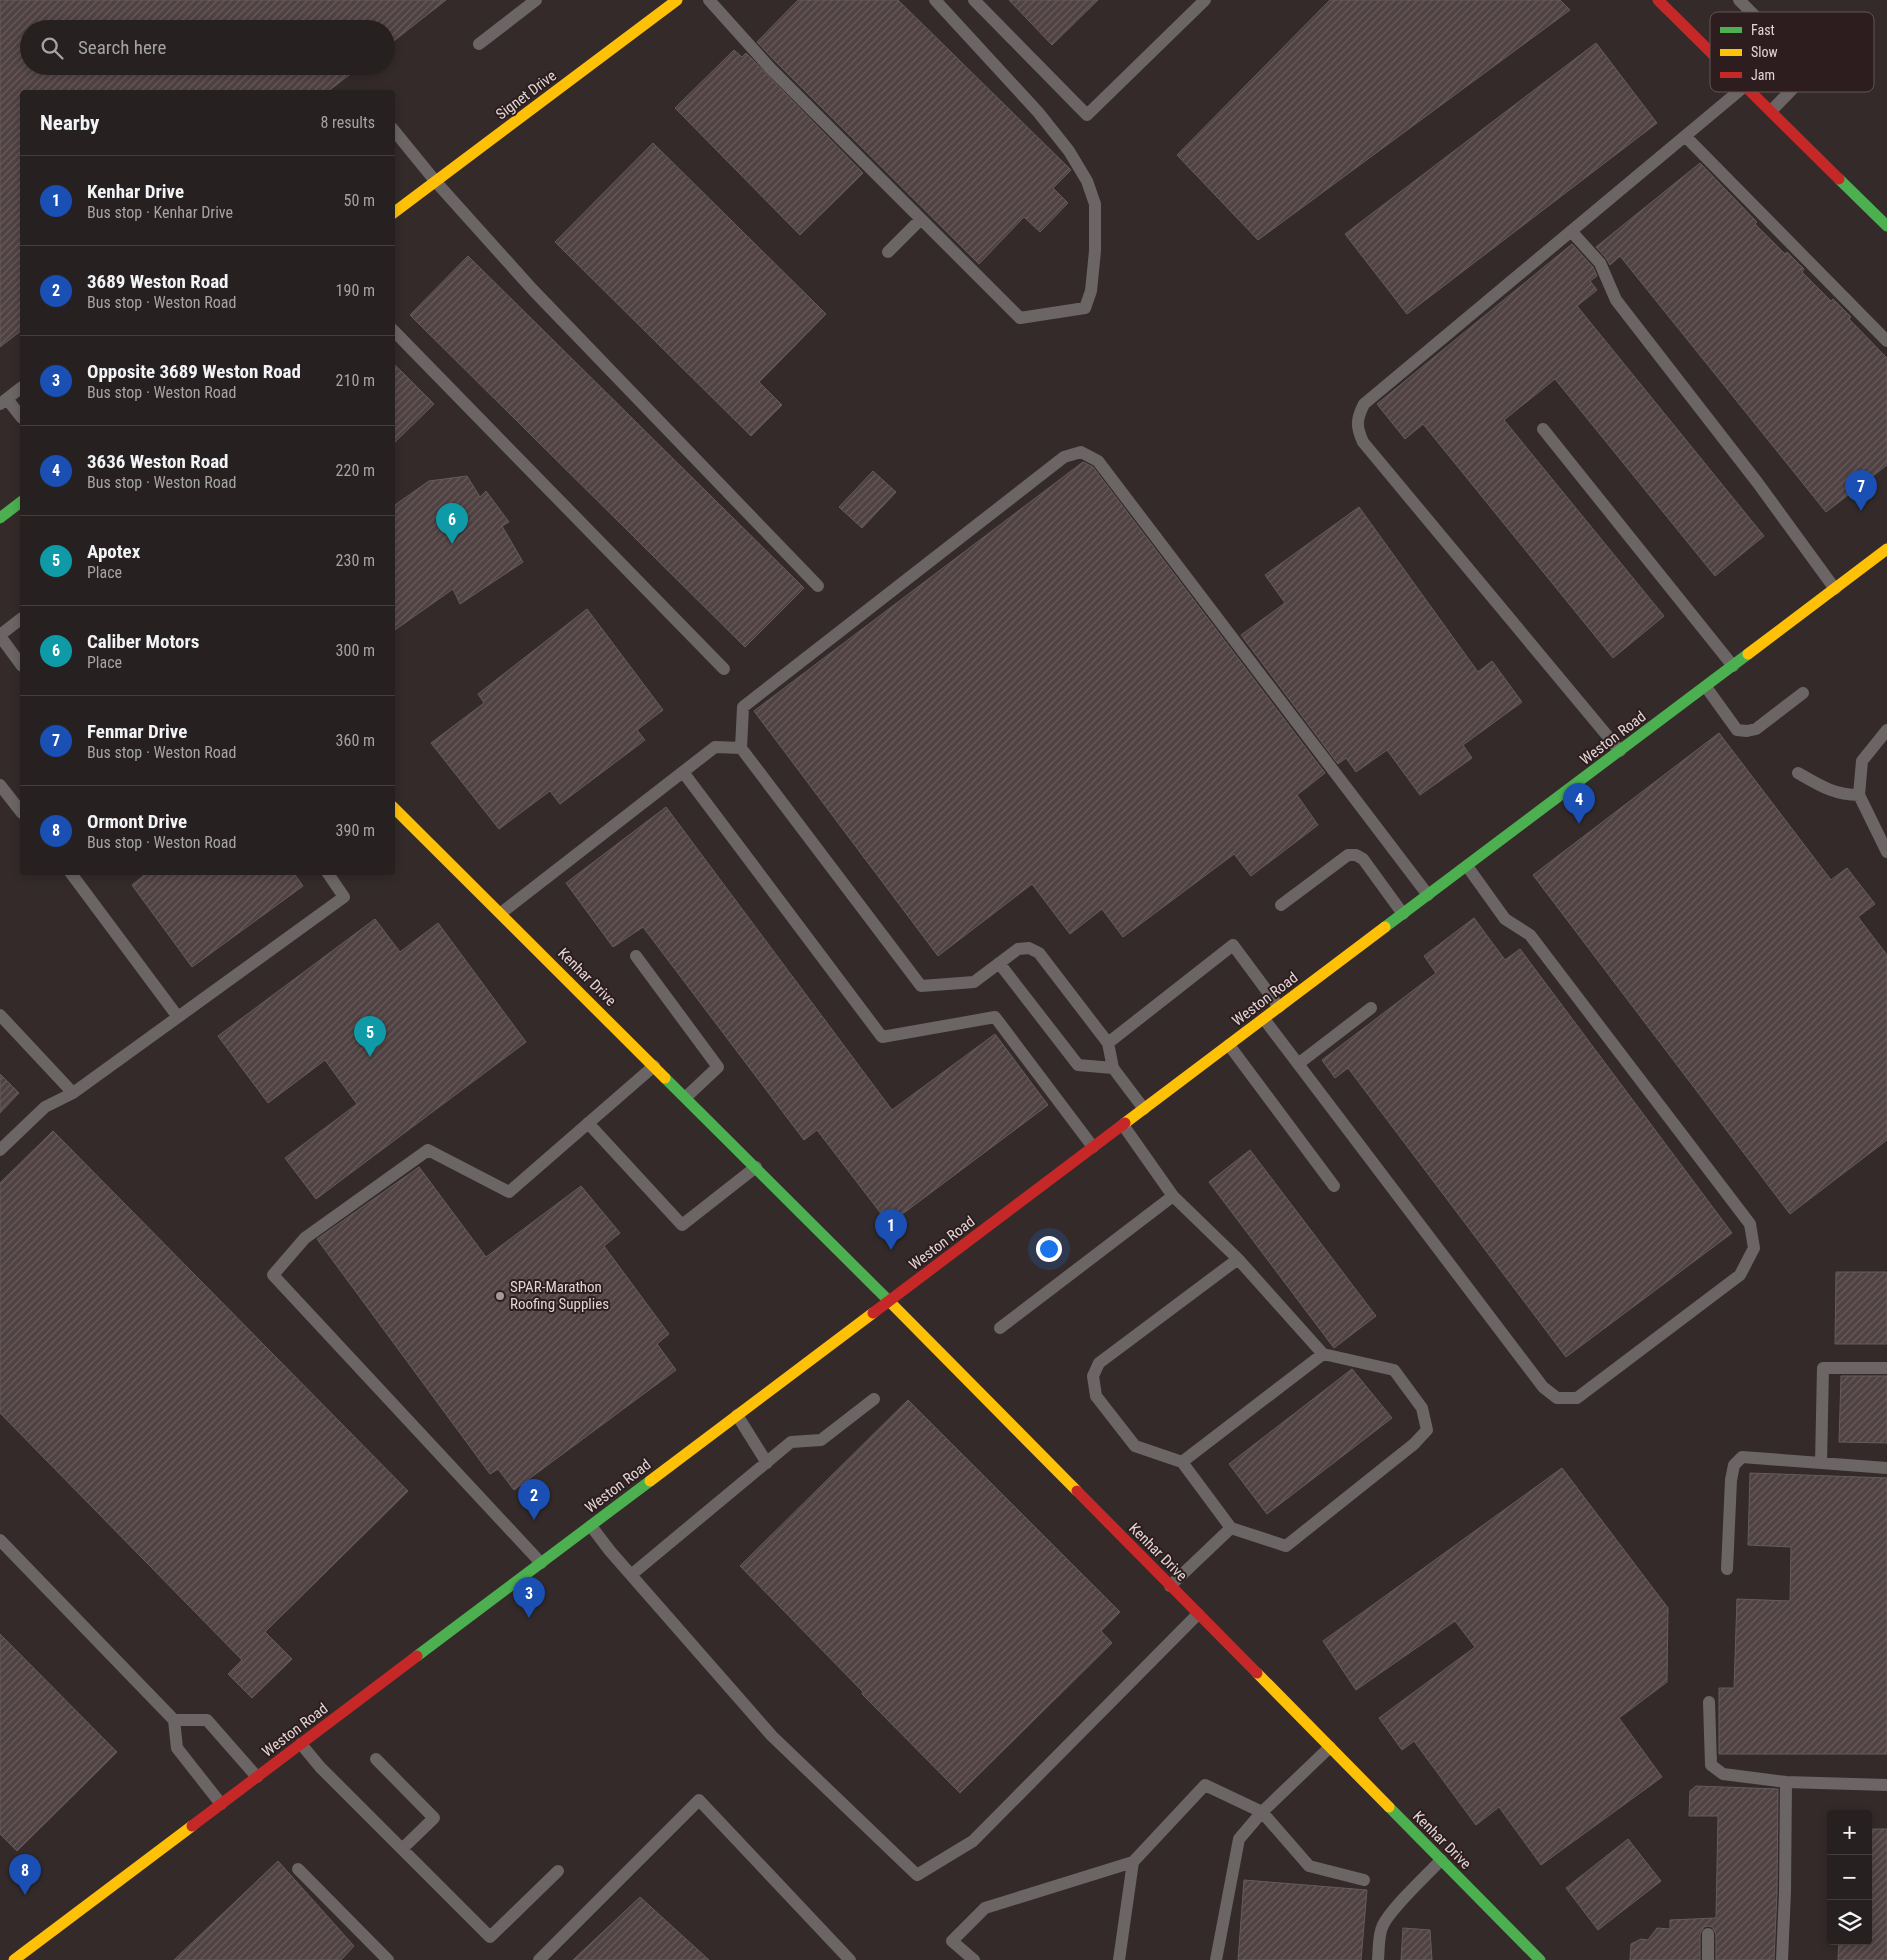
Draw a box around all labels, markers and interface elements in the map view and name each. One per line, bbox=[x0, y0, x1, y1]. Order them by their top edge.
legend bbox=[1710, 12, 1874, 92]
search box bbox=[20, 20, 395, 75]
text: Fast bbox=[1751, 22, 1775, 38]
icon: search bbox=[38, 34, 66, 62]
text: Search here bbox=[78, 36, 166, 59]
text: Slow bbox=[1751, 44, 1778, 60]
street label: Signet Drive bbox=[492, 67, 560, 123]
text: Jam bbox=[1751, 67, 1775, 83]
text: Nearby bbox=[40, 111, 99, 135]
text: 8 results bbox=[320, 113, 375, 132]
text: Kenhar Drive bbox=[87, 180, 184, 203]
text: 1 bbox=[52, 191, 60, 210]
text: 50 m bbox=[343, 191, 375, 210]
text: Bus stop · Kenhar Drive bbox=[87, 203, 233, 222]
text: 3689 Weston Road bbox=[87, 270, 229, 293]
text: 2 bbox=[52, 281, 60, 300]
text: 190 m bbox=[336, 281, 375, 300]
text: Bus stop · Weston Road bbox=[87, 293, 236, 312]
text: Opposite 3689 Weston Road bbox=[87, 360, 301, 383]
text: 3 bbox=[52, 371, 60, 390]
text: 210 m bbox=[336, 371, 375, 390]
text: Bus stop · Weston Road bbox=[87, 383, 236, 402]
text: 3636 Weston Road bbox=[87, 450, 229, 473]
text: 4 bbox=[52, 461, 60, 480]
text: 220 m bbox=[336, 461, 375, 480]
pin: 7 bbox=[1845, 470, 1877, 511]
text: Bus stop · Weston Road bbox=[87, 473, 236, 492]
pin: 6 bbox=[436, 503, 468, 544]
text: Apotex bbox=[87, 540, 140, 563]
text: 5 bbox=[52, 551, 60, 570]
text: 230 m bbox=[336, 551, 375, 570]
text: Place bbox=[87, 563, 122, 582]
text: Caliber Motors bbox=[87, 630, 199, 653]
text: 6 bbox=[52, 641, 60, 660]
text: 300 m bbox=[336, 641, 375, 660]
text: Place bbox=[87, 653, 122, 672]
street label: Weston Road bbox=[1577, 707, 1649, 769]
text: Fenmar Drive bbox=[87, 720, 187, 743]
text: 7 bbox=[52, 731, 60, 750]
text: 360 m bbox=[336, 731, 375, 750]
text: Bus stop · Weston Road bbox=[87, 743, 236, 762]
pin: 4 bbox=[1563, 783, 1595, 824]
text: Ormont Drive bbox=[87, 810, 187, 833]
text: 8 bbox=[52, 821, 60, 840]
text: 390 m bbox=[336, 821, 375, 840]
text: Bus stop · Weston Road bbox=[87, 833, 236, 852]
street label: Kenhar Drive bbox=[554, 944, 620, 1010]
street label: Weston Road bbox=[1229, 968, 1301, 1030]
pin: 5 bbox=[354, 1016, 386, 1057]
pin: 1 bbox=[875, 1209, 907, 1250]
street label: Weston Road bbox=[906, 1212, 978, 1274]
your location bbox=[1036, 1236, 1062, 1262]
place label: SPAR-Marathon Roofing Supplies bbox=[510, 1278, 609, 1313]
marker: SPAR-Marathon Roofing Supplies bbox=[494, 1290, 506, 1302]
street label: Weston Road bbox=[582, 1455, 654, 1517]
pin: 2 bbox=[518, 1479, 550, 1520]
street label: Kenhar Drive bbox=[1125, 1519, 1191, 1585]
pin: 3 bbox=[513, 1577, 545, 1618]
street label: Weston Road bbox=[259, 1699, 331, 1761]
street label: Kenhar Drive bbox=[1409, 1807, 1475, 1873]
map controls bbox=[1827, 1810, 1872, 1945]
button: + bbox=[1827, 1810, 1872, 1855]
pin: 8 bbox=[9, 1854, 41, 1895]
button: − bbox=[1827, 1855, 1872, 1900]
button: layers bbox=[1827, 1900, 1872, 1945]

